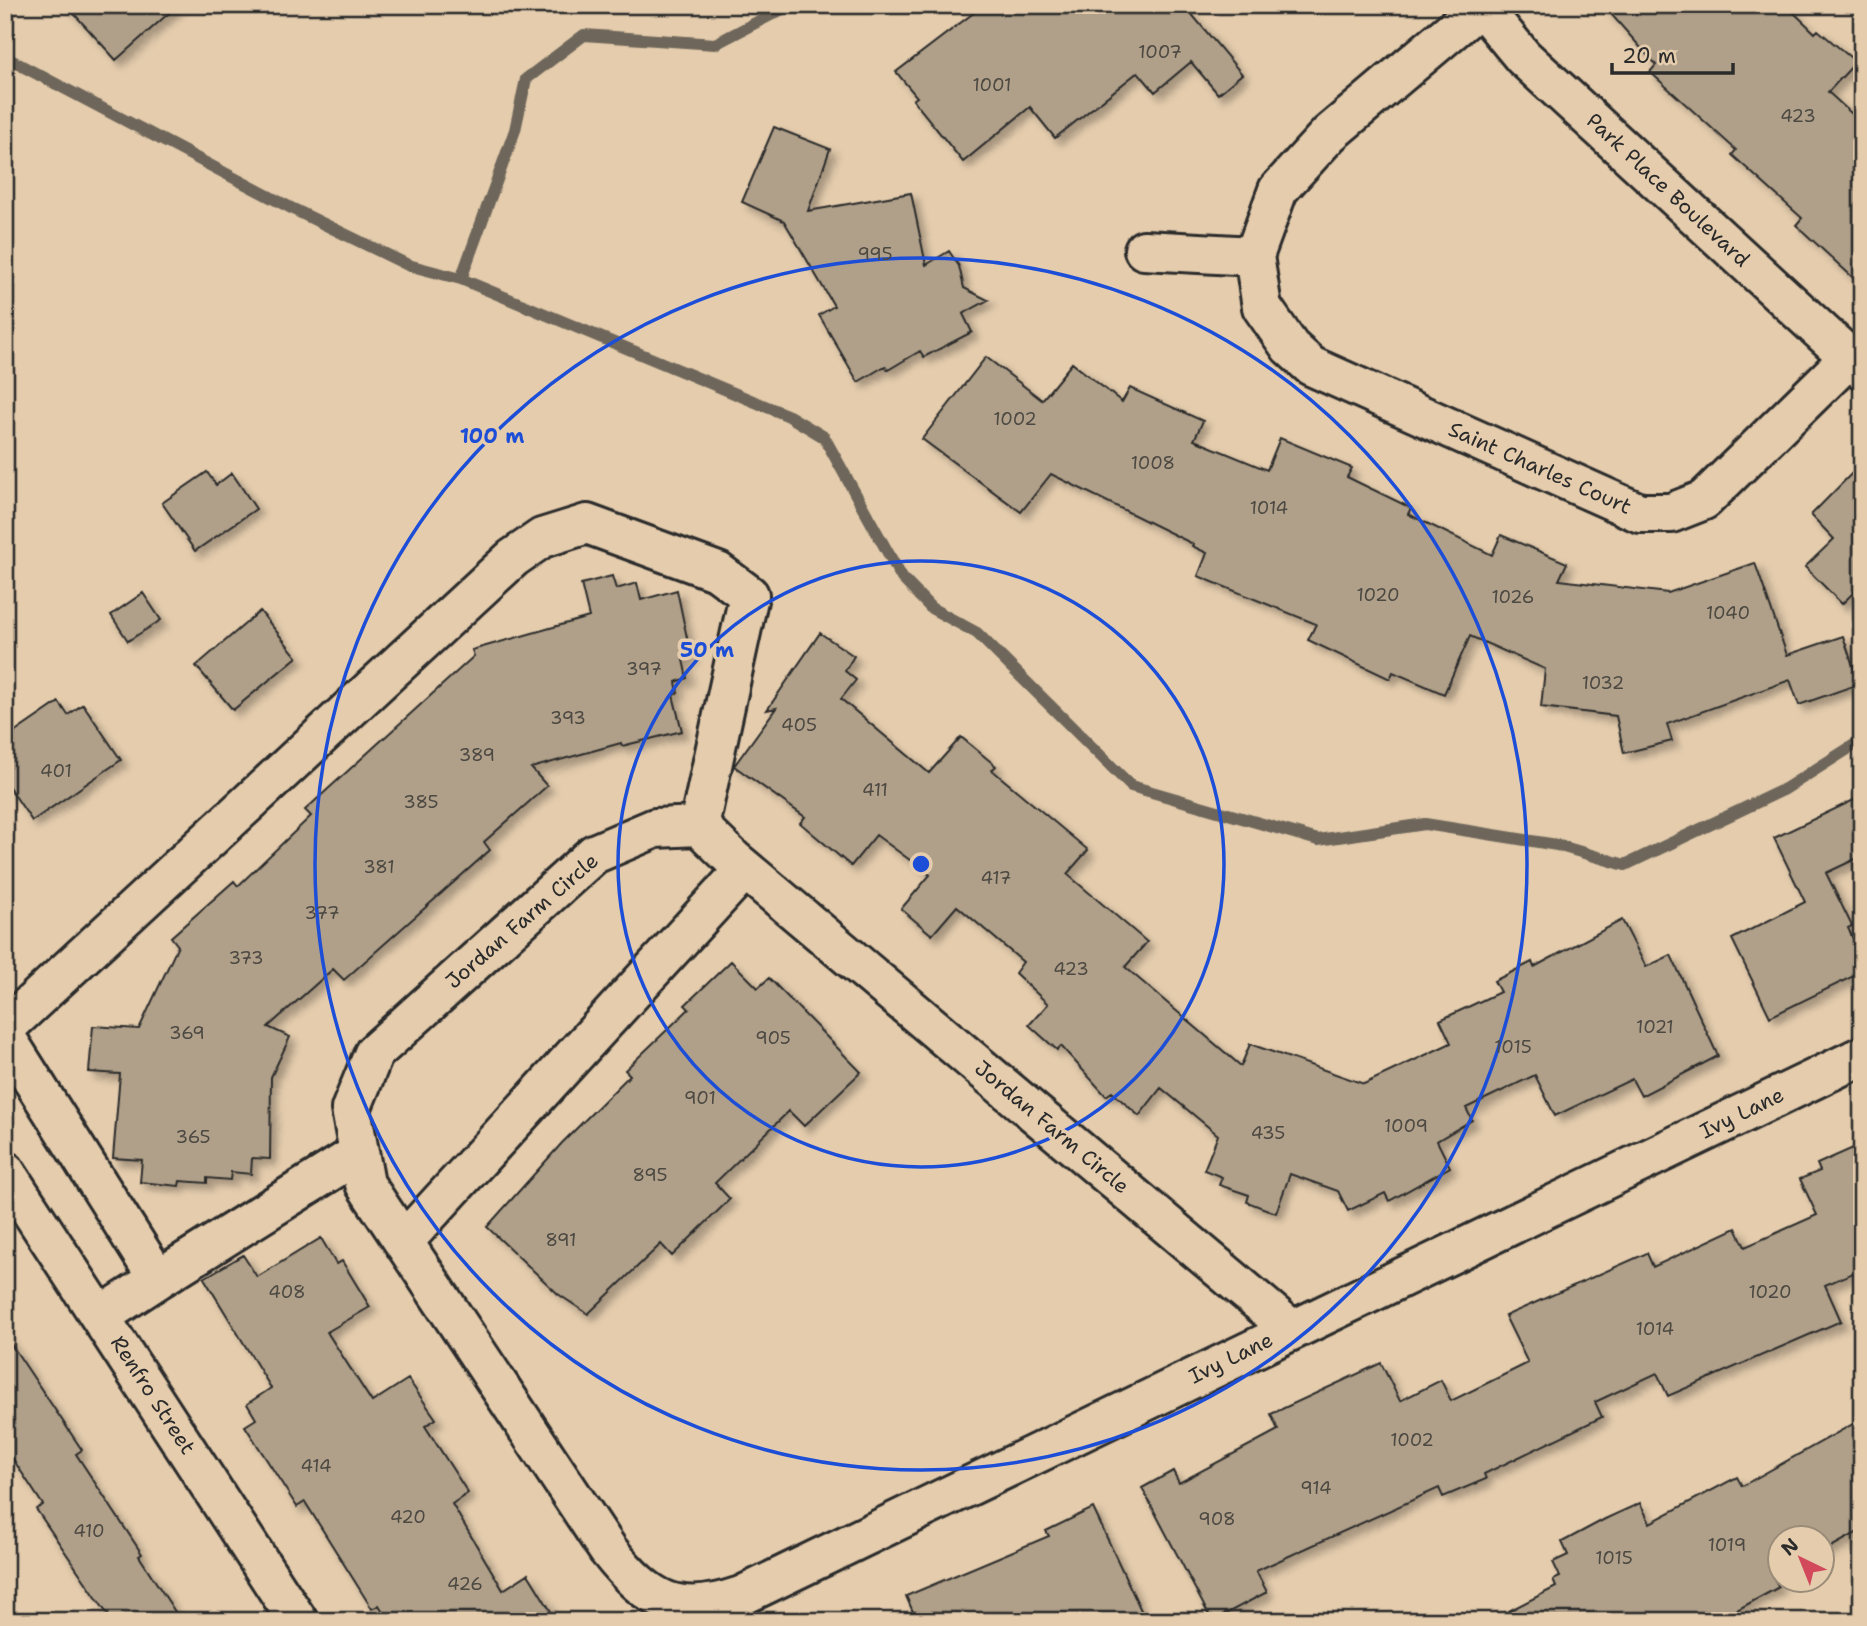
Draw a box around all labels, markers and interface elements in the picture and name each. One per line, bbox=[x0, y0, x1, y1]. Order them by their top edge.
scale bar bbox=[1612, 32, 1732, 76]
house number: 1007 bbox=[1138, 40, 1182, 64]
text: 20 m bbox=[1622, 42, 1676, 70]
house number: 1001 bbox=[972, 73, 1012, 97]
house number: 423 bbox=[1780, 104, 1816, 128]
street label: Park Place Boulevard bbox=[1580, 107, 1756, 273]
house number: 995 bbox=[857, 242, 893, 266]
house number: 1002 bbox=[993, 407, 1037, 431]
street label: Saint Charles Court bbox=[1444, 415, 1636, 521]
text: 100 m bbox=[460, 422, 524, 450]
house number: 1008 bbox=[1131, 451, 1175, 475]
house number: 1014 bbox=[1250, 496, 1288, 520]
house number: 1020 bbox=[1356, 583, 1400, 607]
house number: 1026 bbox=[1492, 585, 1534, 609]
house number: 1040 bbox=[1706, 601, 1750, 625]
text: 50 m bbox=[680, 636, 734, 664]
house number: 397 bbox=[626, 657, 662, 681]
house number: 1032 bbox=[1582, 671, 1624, 695]
house number: 393 bbox=[550, 706, 586, 730]
house number: 405 bbox=[781, 713, 817, 737]
house number: 389 bbox=[459, 743, 495, 767]
house number: 401 bbox=[40, 759, 72, 783]
house number: 411 bbox=[862, 778, 888, 802]
house number: 385 bbox=[403, 790, 439, 814]
street label: Jordan Farm Circle bbox=[440, 847, 604, 995]
centre of rings bbox=[909, 852, 933, 876]
house number: 381 bbox=[363, 855, 395, 879]
house number: 417 bbox=[981, 866, 1011, 890]
house number: 377 bbox=[304, 901, 340, 925]
house number: 373 bbox=[229, 946, 264, 970]
house number: 423 bbox=[1053, 957, 1089, 981]
house number: 1021 bbox=[1636, 1015, 1674, 1039]
house number: 369 bbox=[169, 1021, 205, 1045]
house number: 905 bbox=[755, 1026, 791, 1050]
house number: 1015 bbox=[1494, 1035, 1532, 1059]
street label: Jordan Farm Circle bbox=[969, 1054, 1135, 1200]
street label: Ivy Lane bbox=[1695, 1081, 1789, 1145]
house number: 901 bbox=[684, 1086, 716, 1110]
house number: 1009 bbox=[1384, 1114, 1428, 1138]
house number: 435 bbox=[1251, 1121, 1285, 1145]
house number: 365 bbox=[175, 1125, 211, 1149]
house number: 895 bbox=[632, 1163, 668, 1187]
house number: 891 bbox=[545, 1228, 577, 1252]
house number: 408 bbox=[268, 1280, 306, 1304]
house number: 1020 bbox=[1748, 1280, 1792, 1304]
house number: 1014 bbox=[1636, 1317, 1674, 1341]
street label: Ivy Lane bbox=[1184, 1326, 1278, 1390]
street label: Renfro Street bbox=[104, 1330, 202, 1460]
house number: 1002 bbox=[1390, 1428, 1434, 1452]
house number: 414 bbox=[300, 1454, 332, 1478]
house number: 914 bbox=[1300, 1476, 1332, 1500]
house number: 420 bbox=[390, 1505, 426, 1529]
house number: 908 bbox=[1198, 1507, 1236, 1531]
house number: 410 bbox=[73, 1519, 105, 1543]
north arrow bbox=[1766, 1524, 1836, 1594]
house number: 1019 bbox=[1708, 1533, 1746, 1557]
text: N bbox=[1776, 1533, 1804, 1561]
house number: 1015 bbox=[1595, 1546, 1633, 1570]
house number: 426 bbox=[447, 1572, 483, 1596]

